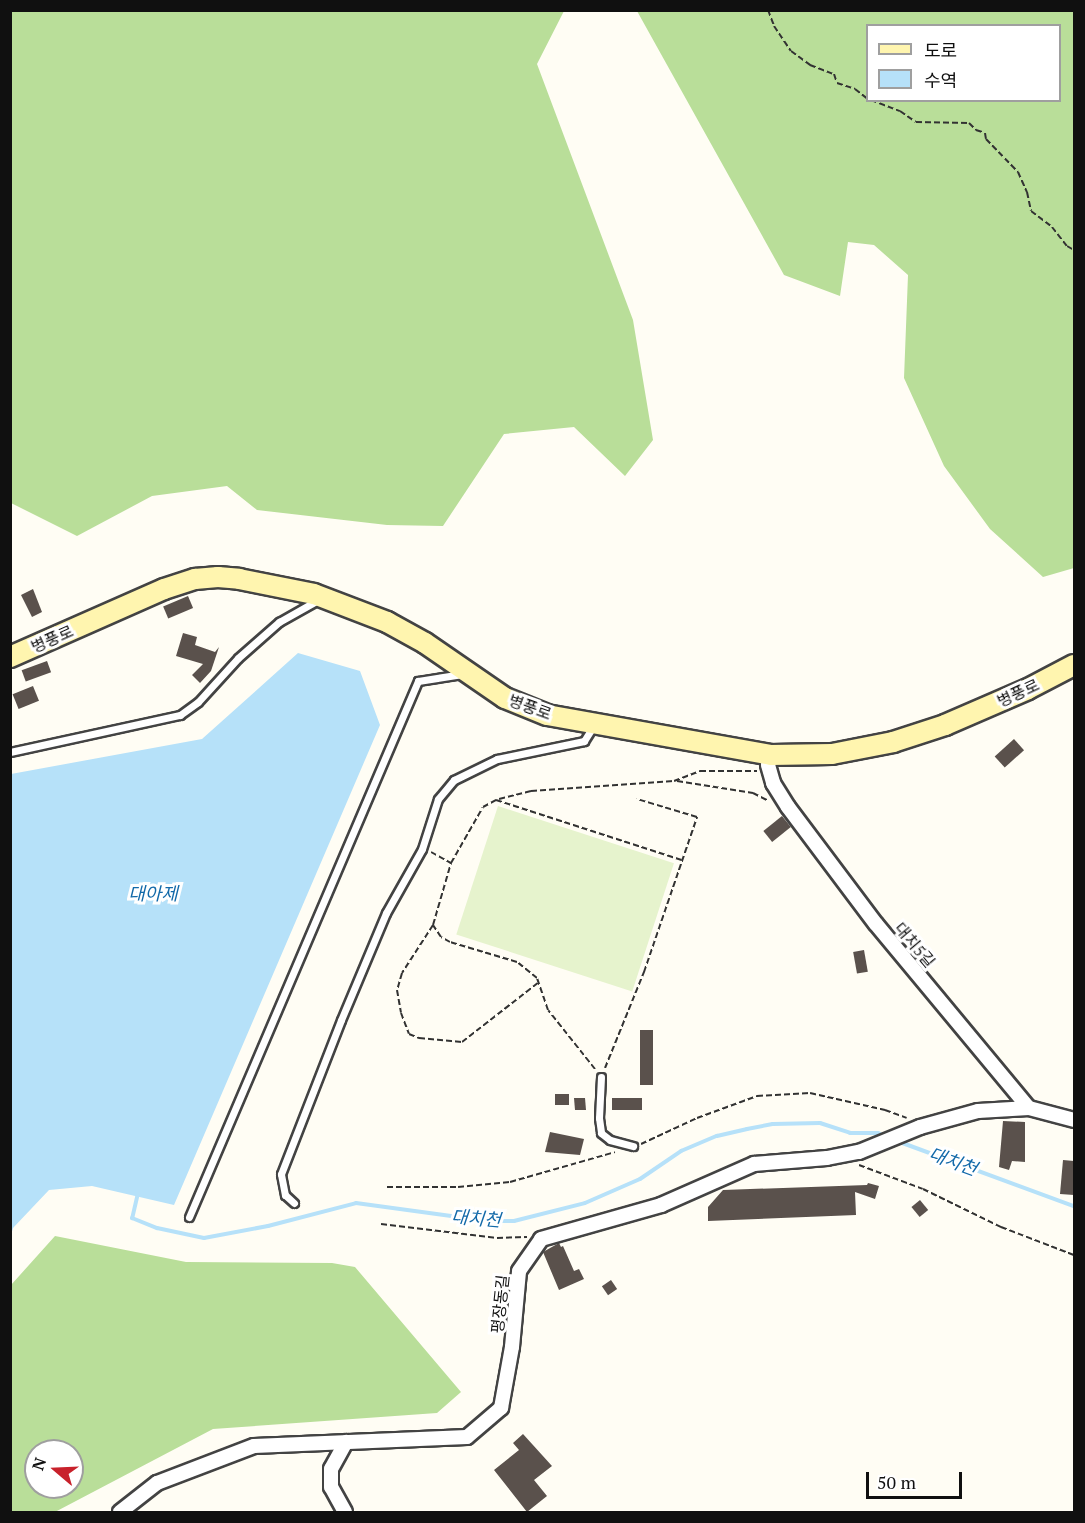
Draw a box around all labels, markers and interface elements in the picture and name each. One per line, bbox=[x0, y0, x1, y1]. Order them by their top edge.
legend bbox=[866, 24, 1061, 102]
text: 도로 bbox=[924, 38, 957, 62]
text: 수역 bbox=[924, 68, 957, 92]
street label: 병풍로 bbox=[28, 621, 76, 657]
street label: 병풍로 bbox=[994, 675, 1042, 711]
street label: 병풍로 bbox=[506, 690, 554, 724]
water label: 대아제 bbox=[128, 882, 178, 904]
street label: 대치5길 bbox=[891, 919, 939, 971]
water label: 대치천 bbox=[926, 1142, 980, 1180]
water label: 대치천 bbox=[450, 1205, 502, 1231]
street label: 평장동길 bbox=[487, 1274, 513, 1334]
north arrow bbox=[24, 1439, 84, 1499]
text: N bbox=[26, 1454, 51, 1473]
scale bar bbox=[869, 1460, 965, 1498]
text: 50 m bbox=[877, 1470, 916, 1494]

